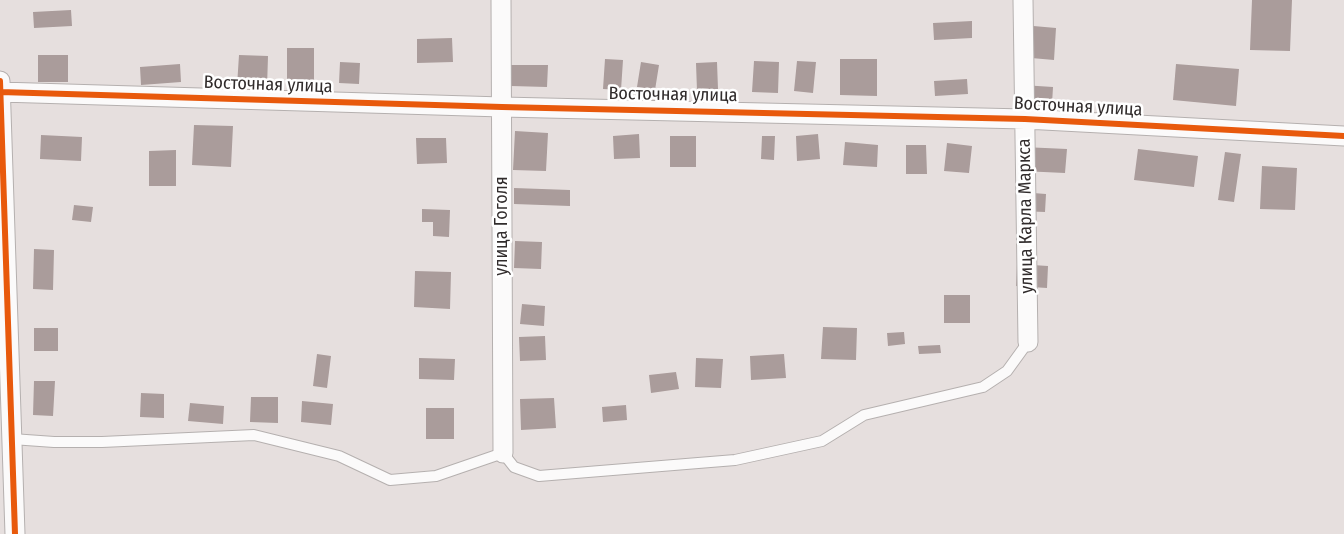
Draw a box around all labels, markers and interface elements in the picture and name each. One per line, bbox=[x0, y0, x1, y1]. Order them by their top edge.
street label: Восточная улица bbox=[203, 72, 333, 98]
street label: Восточная улица bbox=[608, 83, 738, 107]
street label: Восточная улица bbox=[1013, 93, 1143, 121]
street label: улица Карла Маркса bbox=[1014, 138, 1038, 294]
street label: улица Гоголя bbox=[491, 176, 513, 276]

